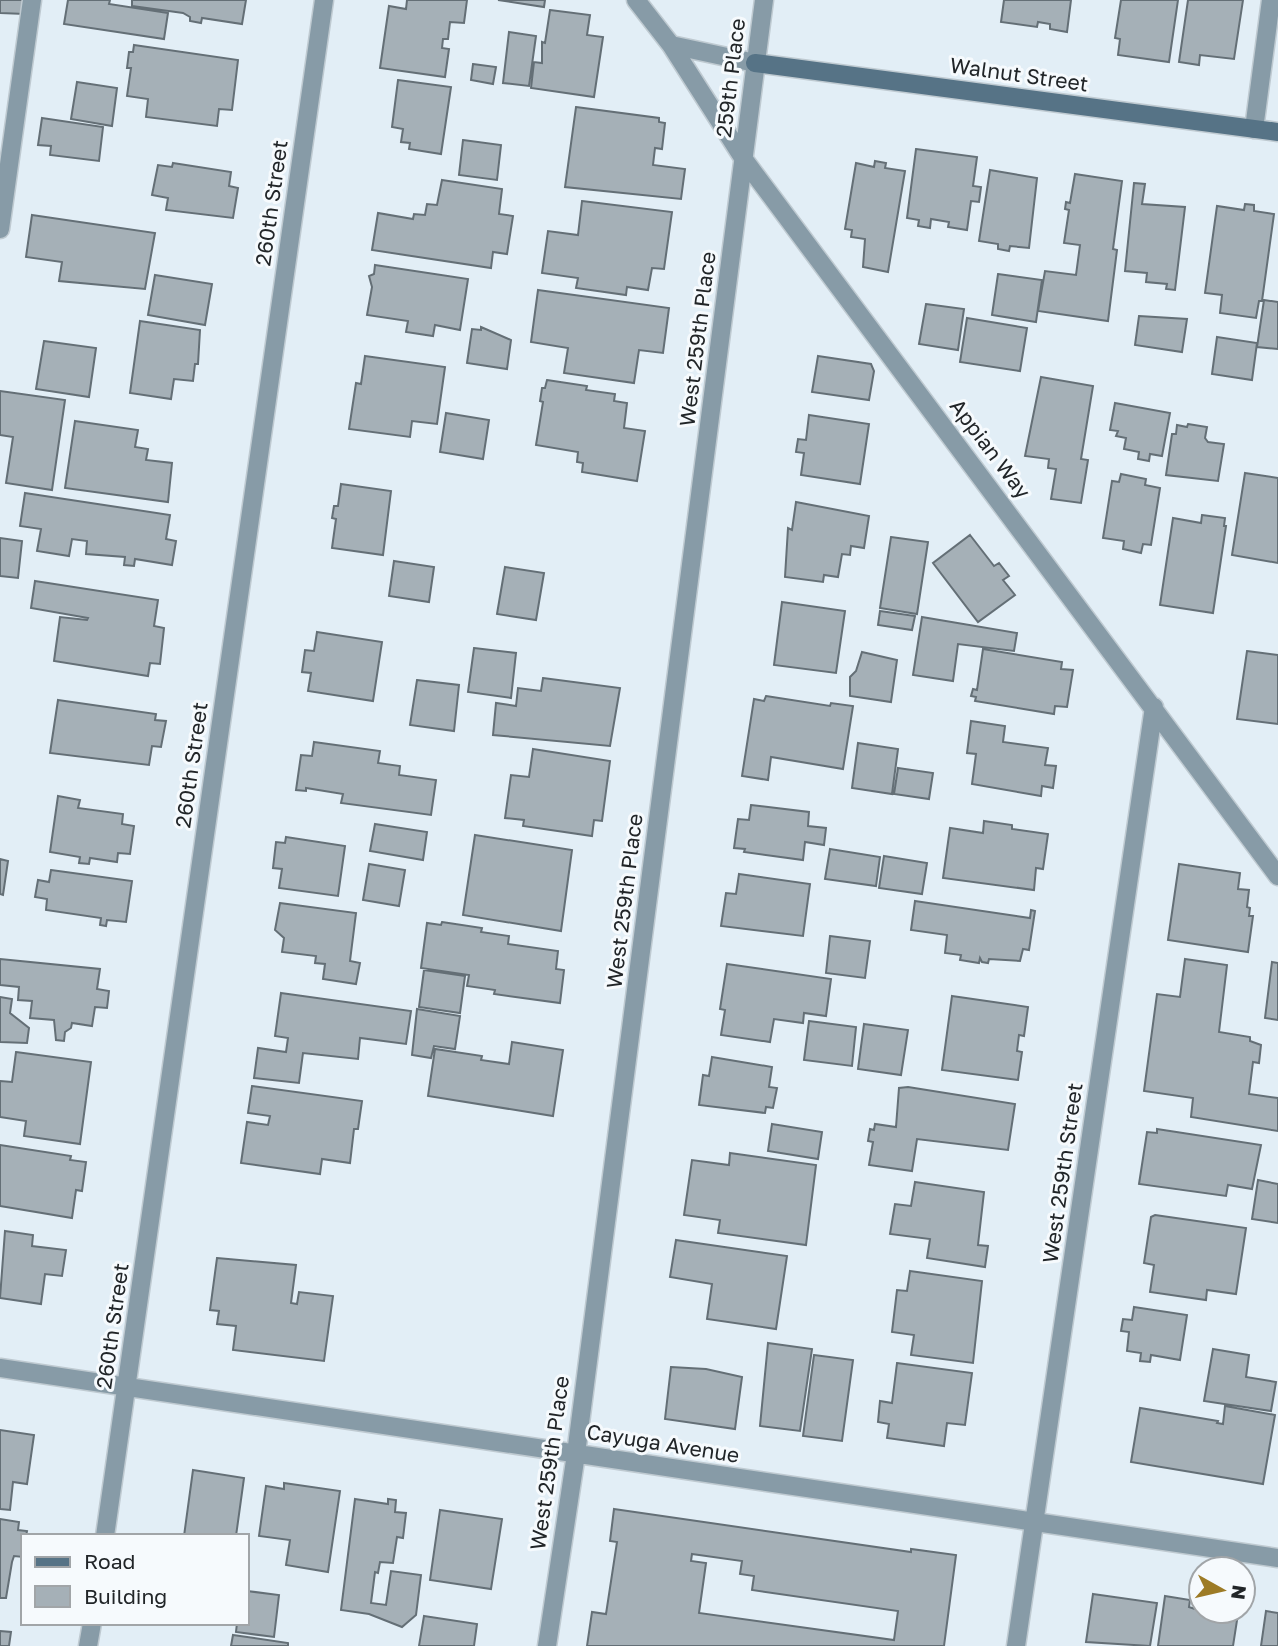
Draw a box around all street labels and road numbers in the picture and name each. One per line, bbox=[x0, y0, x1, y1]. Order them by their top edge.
street label: 259th Place bbox=[710, 17, 750, 139]
street label: Walnut Street bbox=[948, 51, 1090, 97]
street label: 260th Street bbox=[249, 138, 293, 267]
street label: West 259th Place bbox=[673, 250, 721, 428]
street label: Appian Way bbox=[945, 393, 1037, 504]
street label: 260th Street bbox=[169, 700, 213, 829]
street label: West 259th Place bbox=[600, 812, 648, 990]
street label: West 259th Street bbox=[1036, 1081, 1088, 1265]
street label: 260th Street bbox=[90, 1261, 134, 1390]
street label: West 259th Place bbox=[524, 1374, 574, 1552]
street label: Cayuga Avenue bbox=[585, 1418, 741, 1468]

